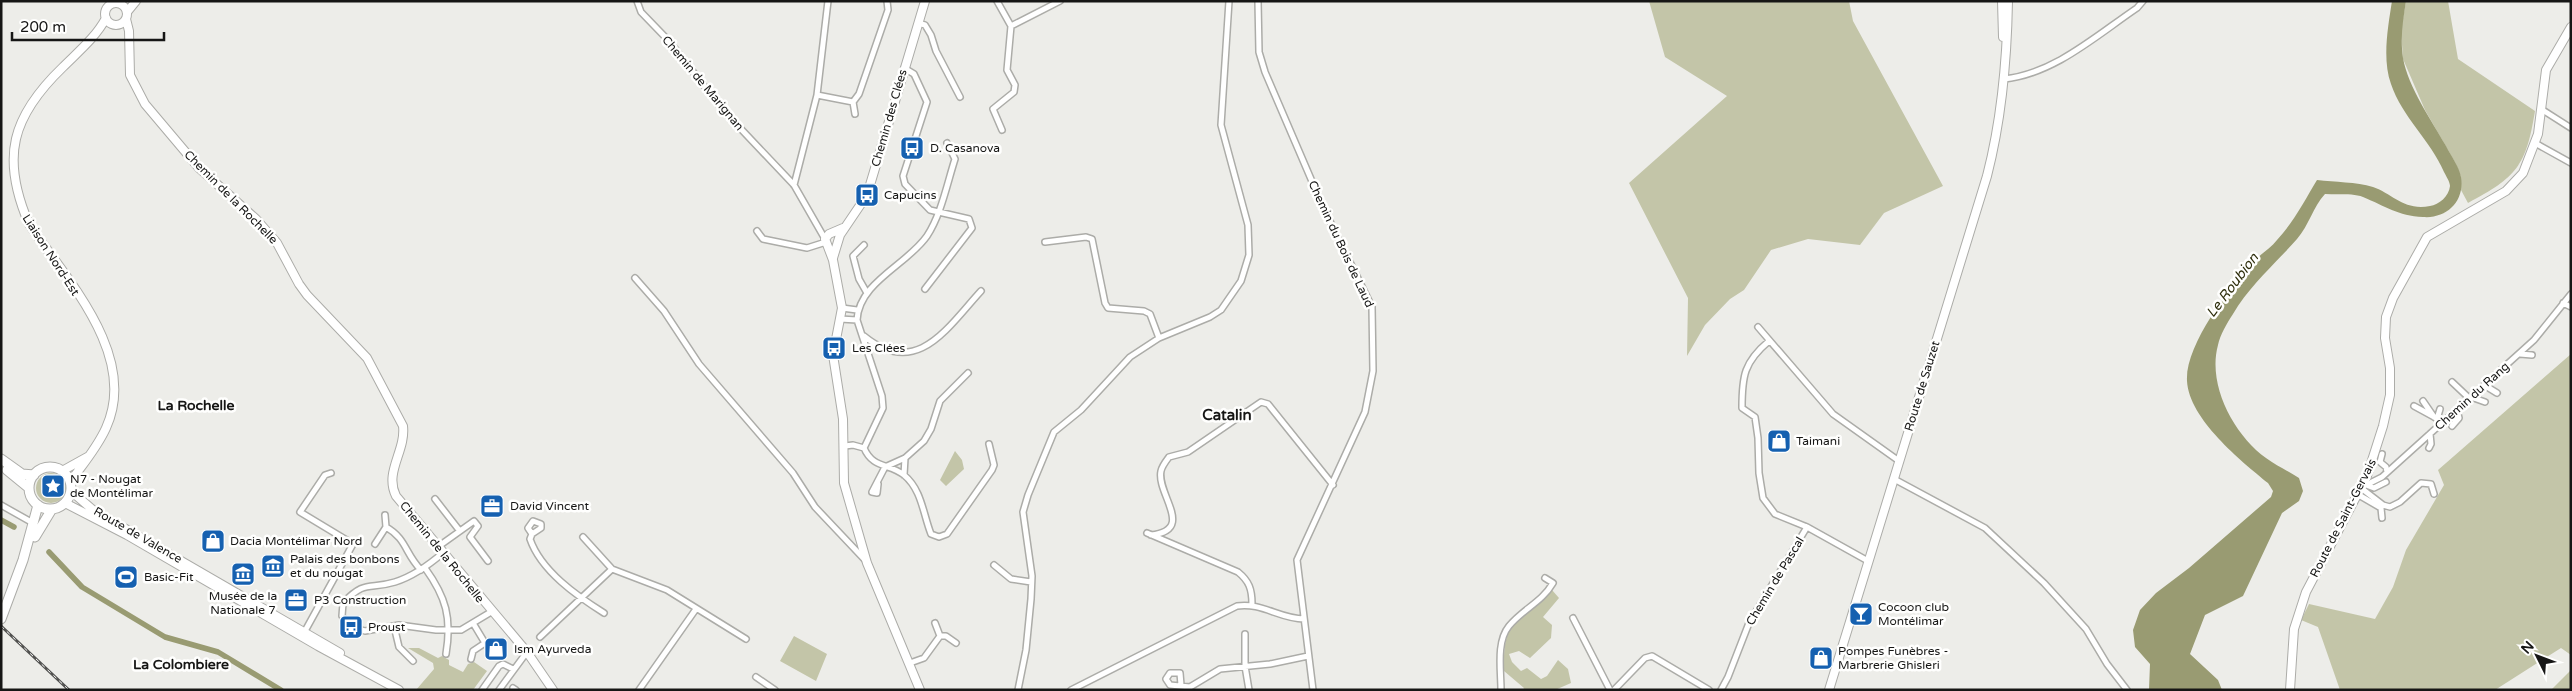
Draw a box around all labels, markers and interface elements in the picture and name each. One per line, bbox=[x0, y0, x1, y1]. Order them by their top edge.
scale bar bbox=[12, 10, 165, 42]
text: 200 m bbox=[20, 18, 66, 36]
street label: Chemin de Marignan bbox=[659, 33, 747, 133]
street label: Chemin des Clées bbox=[868, 67, 910, 168]
bus stop icon: D. Casanova bbox=[899, 135, 925, 161]
place label: D. Casanova bbox=[930, 141, 1000, 155]
street label: Chemin de la Rochelle bbox=[181, 147, 281, 247]
street label: Chemin du Bois de Laud bbox=[1305, 178, 1377, 310]
bus stop icon: Capucins bbox=[854, 182, 880, 208]
place label: Capucins bbox=[884, 188, 937, 202]
street label: Liaison Nord-Est bbox=[20, 212, 83, 299]
water label: Le Roubion bbox=[2203, 249, 2262, 321]
bus stop icon: Les Clées bbox=[821, 335, 847, 361]
street label: Route de Sauzet bbox=[1902, 339, 1943, 433]
place label: Les Clées bbox=[852, 341, 905, 355]
street label: Chemin du Rang bbox=[2432, 359, 2512, 433]
district label: La Rochelle bbox=[158, 397, 234, 414]
district label: Catalin bbox=[1202, 406, 1252, 424]
shop icon: Taimani bbox=[1766, 428, 1792, 454]
place label: Taimani bbox=[1796, 434, 1840, 448]
street label: Route de Saint-Gervais bbox=[2307, 456, 2379, 580]
place label: N7 - Nougat de Montélimar bbox=[70, 472, 153, 500]
place icon: N7 - Nougat de Montélimar bbox=[40, 473, 66, 499]
office icon: David Vincent bbox=[479, 493, 505, 519]
street label: Chemin de la Rochelle bbox=[397, 499, 487, 606]
place label: David Vincent bbox=[510, 499, 589, 513]
street label: Route de Valence bbox=[91, 504, 185, 566]
shop icon: Dacia Montélimar Nord bbox=[200, 528, 226, 554]
place label: Dacia Montélimar Nord bbox=[230, 534, 362, 548]
street label: Chemin de Pascal bbox=[1743, 534, 1807, 628]
place label: Palais des bonbons et du nougat bbox=[290, 552, 400, 580]
museum icon: Palais des bonbons et du nougat bbox=[260, 553, 286, 579]
museum icon: Musée de la Nationale 7 bbox=[230, 561, 256, 587]
sports icon: Basic-Fit bbox=[113, 564, 139, 590]
place label: Basic-Fit bbox=[144, 570, 194, 584]
office icon: P3 Construction bbox=[283, 587, 309, 613]
place label: Musée de la Nationale 7 bbox=[209, 589, 277, 617]
place label: P3 Construction bbox=[314, 593, 406, 607]
place label: Cocoon club Montélimar bbox=[1878, 600, 1949, 628]
bar icon: Cocoon club Montélimar bbox=[1848, 601, 1874, 627]
bus stop icon: Proust bbox=[338, 614, 364, 640]
place label: Proust bbox=[368, 620, 406, 634]
north arrow bbox=[2512, 631, 2562, 681]
shop icon: Ism Ayurveda bbox=[483, 636, 509, 662]
text: N bbox=[2518, 638, 2538, 658]
place label: Ism Ayurveda bbox=[514, 642, 591, 656]
place label: Pompes Funèbres - Marbrerie Ghisleri bbox=[1838, 644, 1948, 672]
shop icon: Pompes Funèbres - Marbrerie Ghisleri bbox=[1808, 645, 1834, 671]
district label: La Colombiere bbox=[133, 656, 229, 673]

